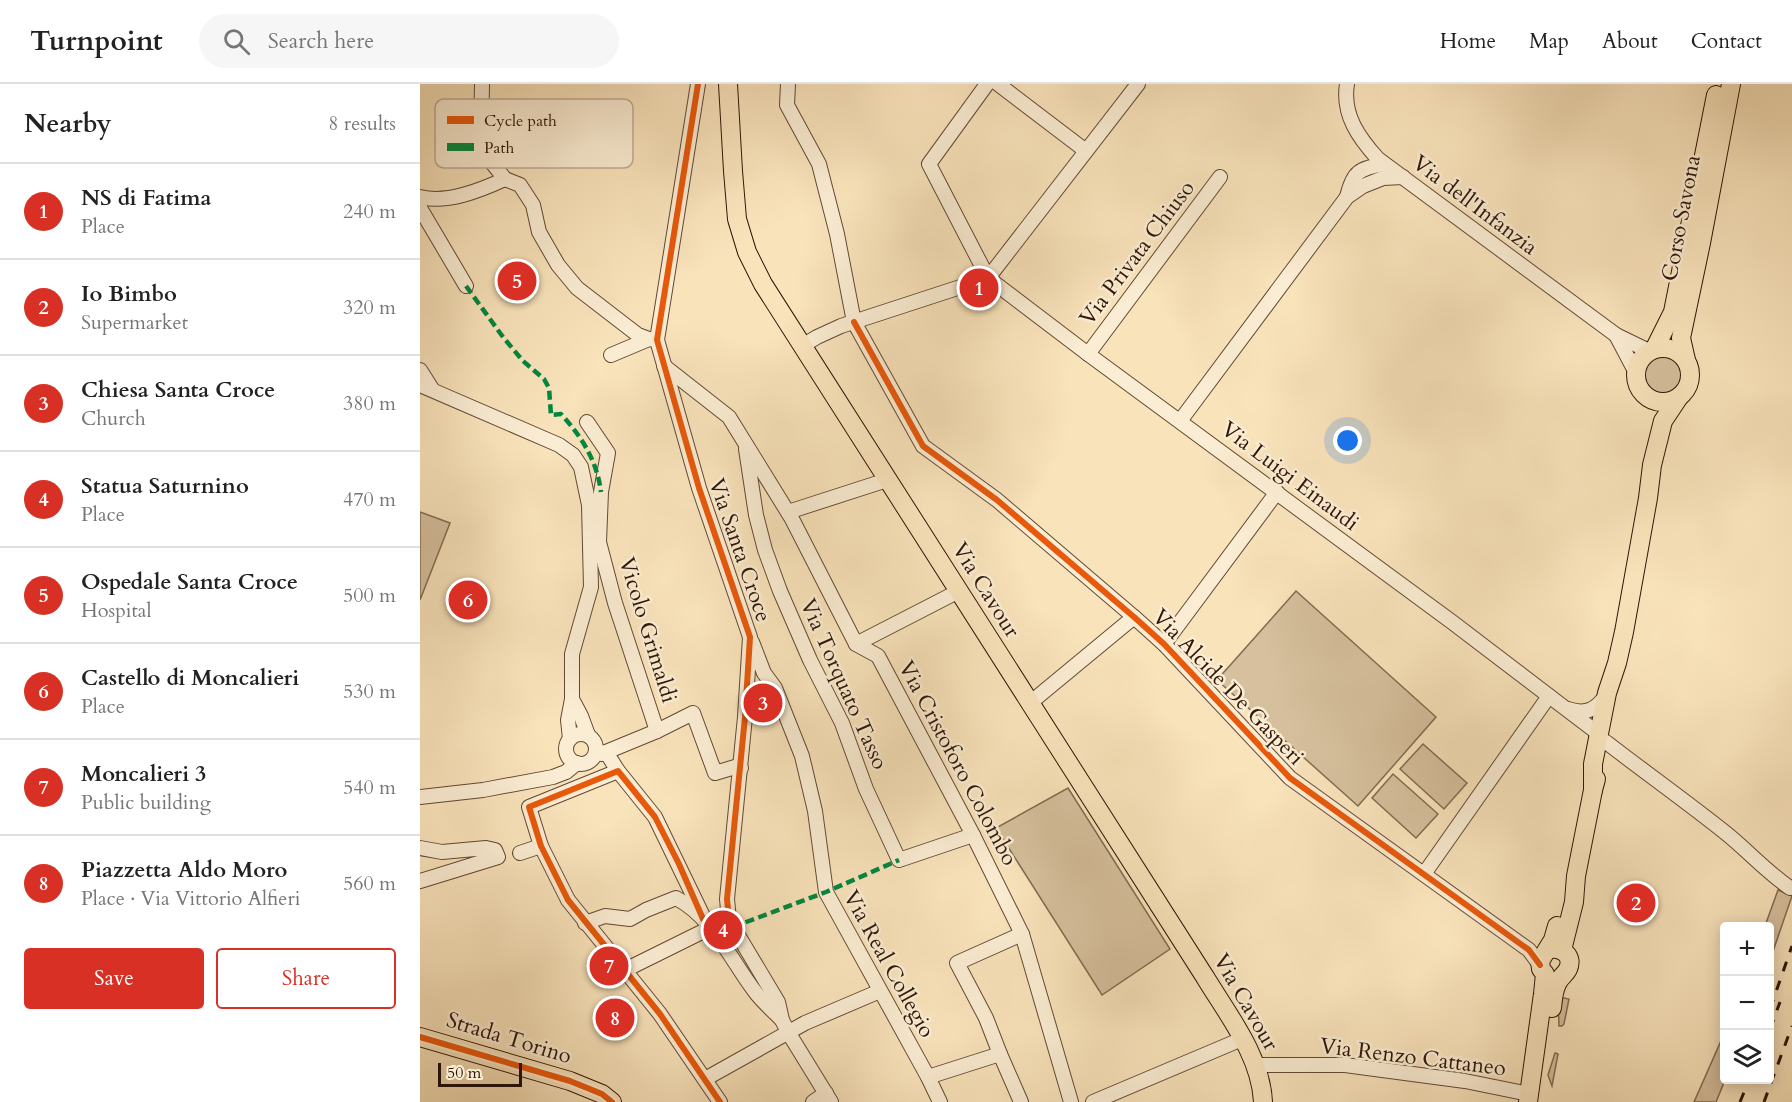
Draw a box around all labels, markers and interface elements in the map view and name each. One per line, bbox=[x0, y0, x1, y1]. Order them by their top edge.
search box bbox=[199, 14, 619, 68]
text: Turnpoint bbox=[30, 22, 163, 60]
icon: search bbox=[220, 25, 253, 58]
text: Search here bbox=[268, 26, 374, 56]
text: Home bbox=[1440, 27, 1496, 56]
text: Map bbox=[1529, 27, 1569, 56]
text: About bbox=[1602, 27, 1658, 56]
text: Contact bbox=[1691, 27, 1762, 56]
legend bbox=[435, 99, 633, 168]
text: Nearby bbox=[24, 106, 112, 141]
text: 8 results bbox=[328, 110, 396, 137]
text: Cycle path bbox=[484, 110, 557, 132]
text: Path bbox=[484, 137, 514, 159]
street label: Via dell'Infanzia bbox=[1406, 148, 1544, 262]
street label: Corso Savona bbox=[1654, 152, 1708, 283]
street label: Via Privata Chiuso bbox=[1073, 174, 1202, 332]
text: NS di Fatima bbox=[81, 183, 212, 213]
text: 1 bbox=[38, 198, 49, 225]
text: 240 m bbox=[343, 198, 396, 225]
text: Place bbox=[81, 213, 125, 240]
pin: 5 bbox=[498, 258, 536, 304]
pin: 1 bbox=[960, 266, 998, 310]
text: Io Bimbo bbox=[81, 279, 177, 309]
text: 2 bbox=[38, 294, 49, 321]
text: 320 m bbox=[343, 294, 396, 321]
text: Supermarket bbox=[81, 309, 188, 336]
text: Chiesa Santa Croce bbox=[81, 375, 275, 405]
text: 3 bbox=[38, 390, 49, 417]
text: 380 m bbox=[343, 390, 396, 417]
text: Church bbox=[81, 405, 146, 432]
street label: Via Luigi Einaudi bbox=[1215, 414, 1365, 538]
your location bbox=[1333, 426, 1362, 455]
text: Statua Saturnino bbox=[81, 471, 249, 501]
street label: Via Santa Croce bbox=[701, 474, 779, 626]
text: 4 bbox=[38, 486, 49, 513]
text: 470 m bbox=[343, 486, 396, 513]
text: Place bbox=[81, 501, 125, 528]
street label: Via Cavour bbox=[945, 537, 1028, 644]
street label: Vicolo Grimaldi bbox=[612, 553, 684, 707]
text: Ospedale Santa Croce bbox=[81, 567, 298, 597]
pin: 6 bbox=[448, 578, 488, 622]
text: 5 bbox=[38, 582, 49, 609]
text: 500 m bbox=[343, 582, 396, 609]
street label: Via Torquato Tasso bbox=[793, 594, 895, 774]
text: Hospital bbox=[81, 597, 152, 624]
street label: Via Alcide De Gasperi bbox=[1145, 602, 1311, 772]
street label: Via Cristoforo Colombo bbox=[891, 655, 1025, 871]
text: Castello di Moncalieri bbox=[81, 663, 299, 693]
text: 6 bbox=[38, 678, 49, 705]
text: 530 m bbox=[343, 678, 396, 705]
pin: 3 bbox=[744, 680, 782, 726]
text: Place bbox=[81, 693, 125, 720]
text: Moncalieri 3 bbox=[81, 759, 206, 789]
text: 7 bbox=[38, 774, 49, 801]
text: 540 m bbox=[343, 774, 396, 801]
text: Public building bbox=[81, 789, 211, 816]
text: Piazzetta Aldo Moro bbox=[81, 855, 287, 885]
text: 8 bbox=[38, 870, 49, 897]
text: 560 m bbox=[343, 870, 396, 897]
pin: 2 bbox=[1616, 880, 1656, 926]
text: Place · Via Vittorio Alfieri bbox=[81, 885, 300, 912]
street label: Via Real Collegio bbox=[836, 885, 942, 1043]
pin: 4 bbox=[704, 908, 742, 952]
map controls bbox=[1720, 922, 1774, 1084]
button: + bbox=[1720, 922, 1774, 976]
pin: 7 bbox=[590, 944, 628, 988]
button: Save bbox=[24, 948, 204, 1009]
button: Share bbox=[216, 948, 396, 1009]
street label: Via Cavour bbox=[1206, 948, 1286, 1057]
button: − bbox=[1720, 976, 1774, 1030]
pin: 8 bbox=[596, 996, 634, 1040]
street label: Strada Torino bbox=[443, 1005, 575, 1071]
button: layers bbox=[1720, 1030, 1774, 1084]
street label: Via Renzo Cattaneo bbox=[1318, 1031, 1508, 1083]
scale bar bbox=[438, 1060, 522, 1088]
text: 50 m bbox=[447, 1062, 481, 1084]

